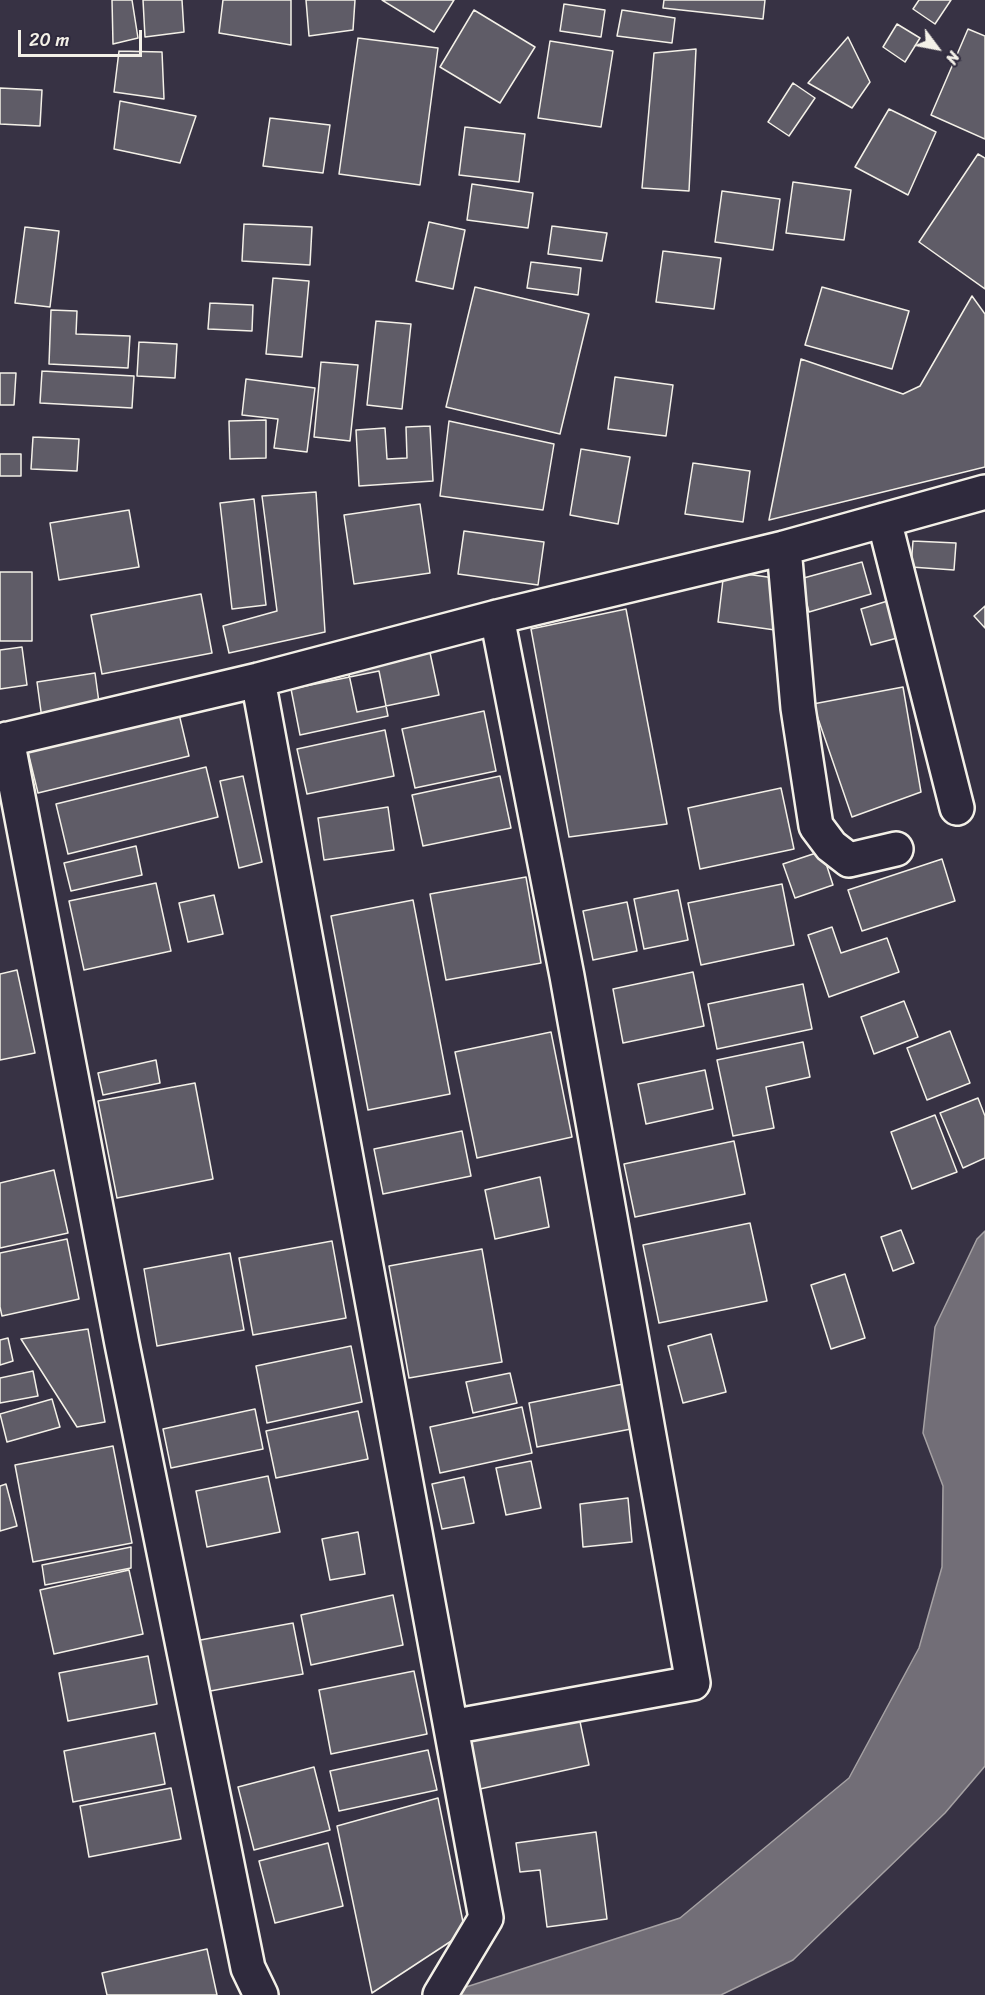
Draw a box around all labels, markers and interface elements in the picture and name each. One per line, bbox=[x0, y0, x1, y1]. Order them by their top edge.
scale bar bbox=[21, 18, 146, 56]
north arrow bbox=[907, 18, 967, 78]
text: 20 m bbox=[29, 24, 69, 56]
text: N bbox=[937, 45, 968, 70]

